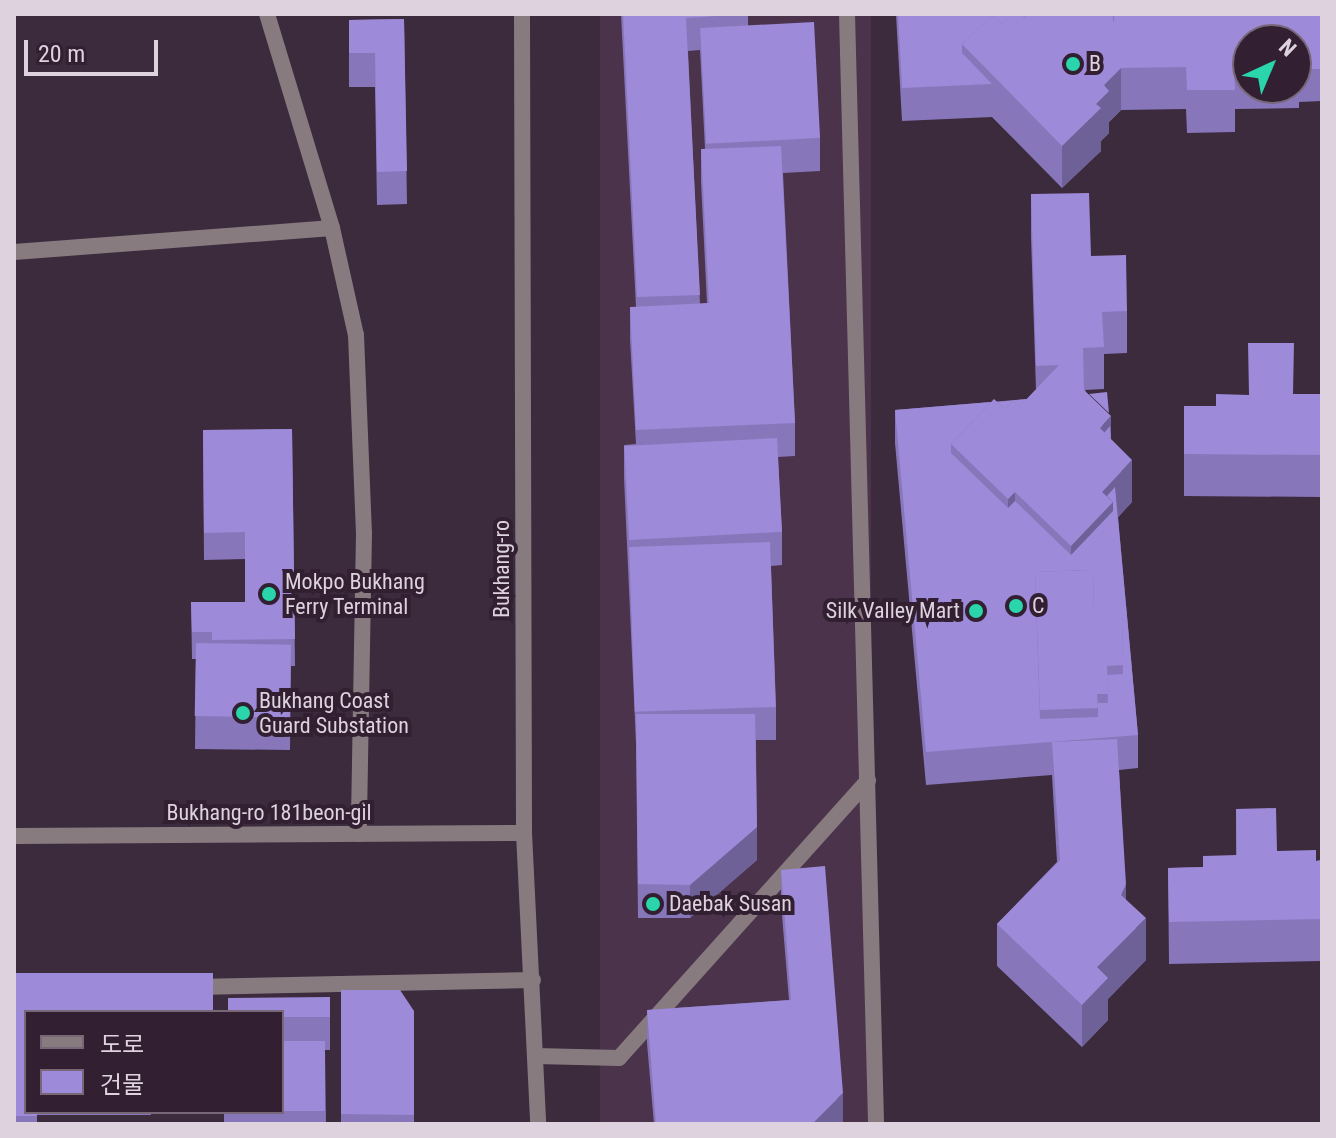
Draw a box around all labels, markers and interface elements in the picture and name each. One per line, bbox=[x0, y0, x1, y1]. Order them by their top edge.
scale bar bbox=[28, 24, 162, 74]
north arrow bbox=[1232, 24, 1312, 104]
text: N bbox=[1274, 34, 1301, 61]
text: 20 m bbox=[38, 40, 85, 68]
place label: B bbox=[1089, 51, 1101, 77]
marker: B bbox=[1064, 55, 1082, 73]
street label: Bukhang-ro bbox=[489, 520, 515, 618]
place label: Mokpo Bukhang Ferry Terminal bbox=[285, 568, 425, 620]
marker: Mokpo Bukhang Ferry Terminal bbox=[260, 585, 278, 603]
place label: C bbox=[1032, 593, 1044, 619]
marker: C bbox=[1007, 597, 1025, 615]
place label: Silk Valley Mart bbox=[826, 598, 960, 624]
marker: Silk Valley Mart bbox=[967, 602, 985, 620]
place label: Bukhang Coast Guard Substation bbox=[259, 687, 409, 738]
marker: Bukhang Coast Guard Substation bbox=[234, 704, 252, 722]
street label: Bukhang-ro 181beon-gil bbox=[166, 800, 372, 826]
place label: Daebak Susan bbox=[669, 891, 792, 917]
marker: Daebak Susan bbox=[644, 895, 662, 913]
legend bbox=[24, 1010, 284, 1114]
text: 도로 bbox=[100, 1031, 144, 1059]
text: 건물 bbox=[100, 1071, 144, 1099]

